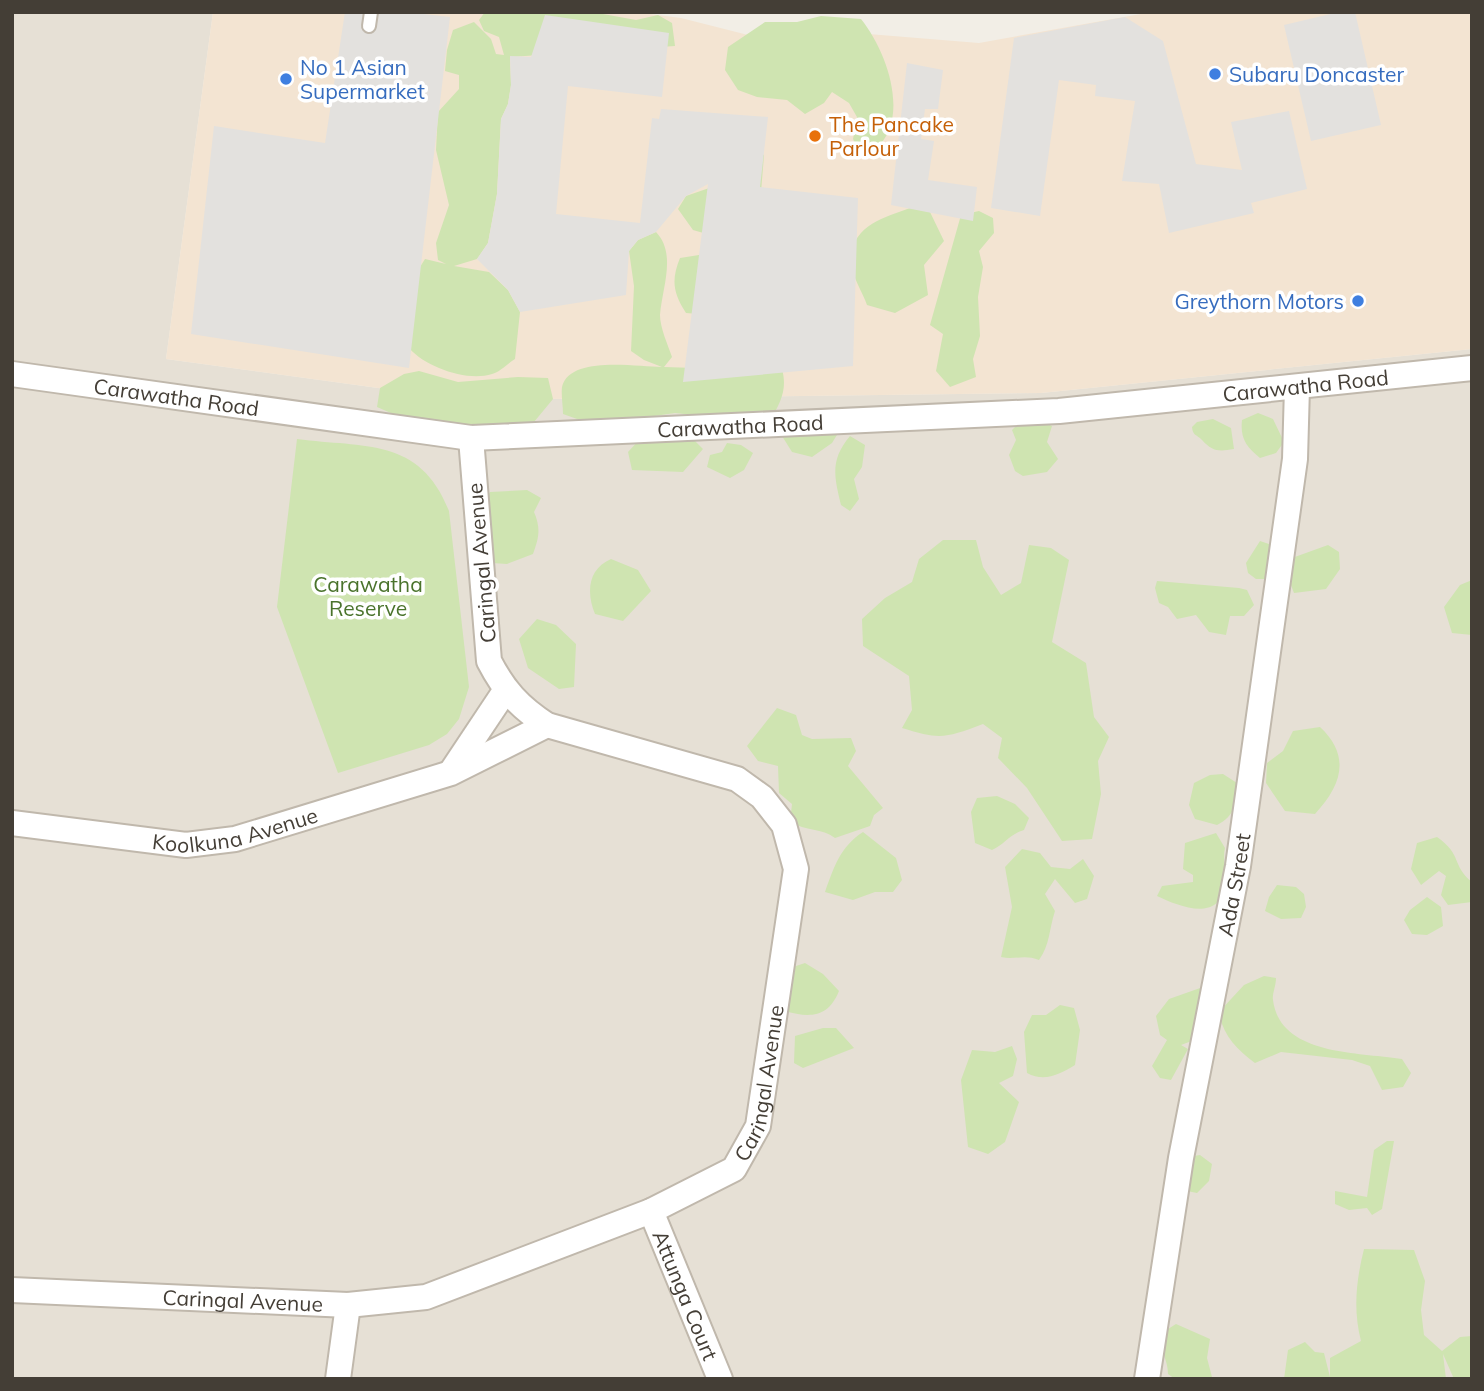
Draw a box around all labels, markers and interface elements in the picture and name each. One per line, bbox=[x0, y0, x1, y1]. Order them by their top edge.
place label: No 1 Asian Supermarket bbox=[300, 54, 425, 104]
place label: Subaru Doncaster bbox=[1229, 61, 1404, 87]
marker: Subaru Doncaster bbox=[1207, 66, 1223, 82]
marker: No 1 Asian Supermarket bbox=[278, 71, 294, 87]
place label: The Pancake Parlour bbox=[829, 111, 954, 161]
marker: The Pancake Parlour bbox=[807, 128, 823, 144]
place label: Greythorn Motors bbox=[1174, 288, 1344, 314]
marker: Greythorn Motors bbox=[1350, 293, 1366, 309]
street label: Carawatha Road bbox=[1221, 364, 1390, 407]
street label: Carawatha Road bbox=[92, 373, 261, 421]
street label: Carawatha Road bbox=[656, 409, 824, 442]
street label: Caringal Avenue bbox=[461, 482, 501, 644]
park label: Carawatha Reserve bbox=[313, 571, 423, 621]
street label: Koolkuna Avenue bbox=[151, 802, 321, 858]
street label: Ada Street bbox=[1212, 832, 1255, 938]
street label: Caringal Avenue bbox=[728, 1003, 789, 1166]
street label: Attunga Court bbox=[647, 1226, 724, 1364]
street label: Caringal Avenue bbox=[162, 1284, 324, 1317]

